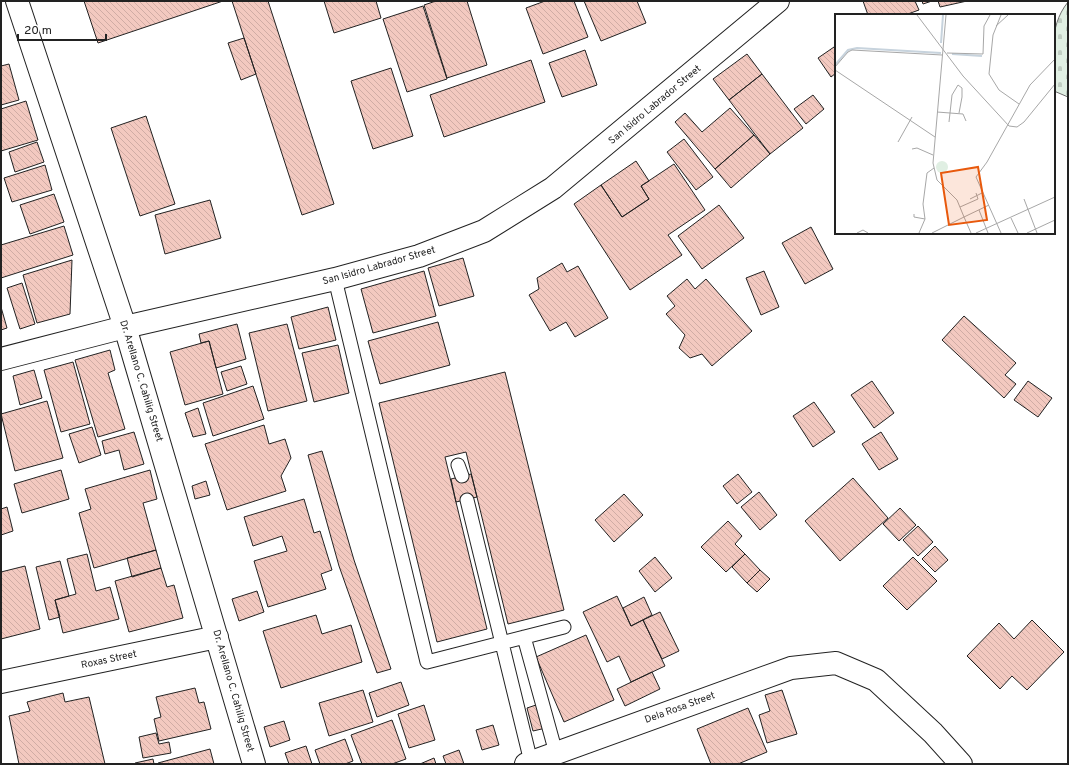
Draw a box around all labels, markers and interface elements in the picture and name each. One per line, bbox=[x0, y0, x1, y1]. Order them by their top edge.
inset map bbox=[835, 14, 1055, 234]
scale bar bbox=[18, 16, 106, 42]
text: 20 m bbox=[24, 23, 52, 39]
street label: San Isidro Labrador Street bbox=[606, 62, 704, 148]
street label: San Isidro Labrador Street bbox=[321, 244, 437, 288]
street label: Dr. Arellano C. Cahilig Street bbox=[116, 319, 166, 444]
street label: Dr. Arellano C. Cahilig Street bbox=[209, 628, 257, 754]
street label: Roxas Street bbox=[80, 648, 138, 672]
street label: Dela Rosa Street bbox=[643, 689, 717, 727]

